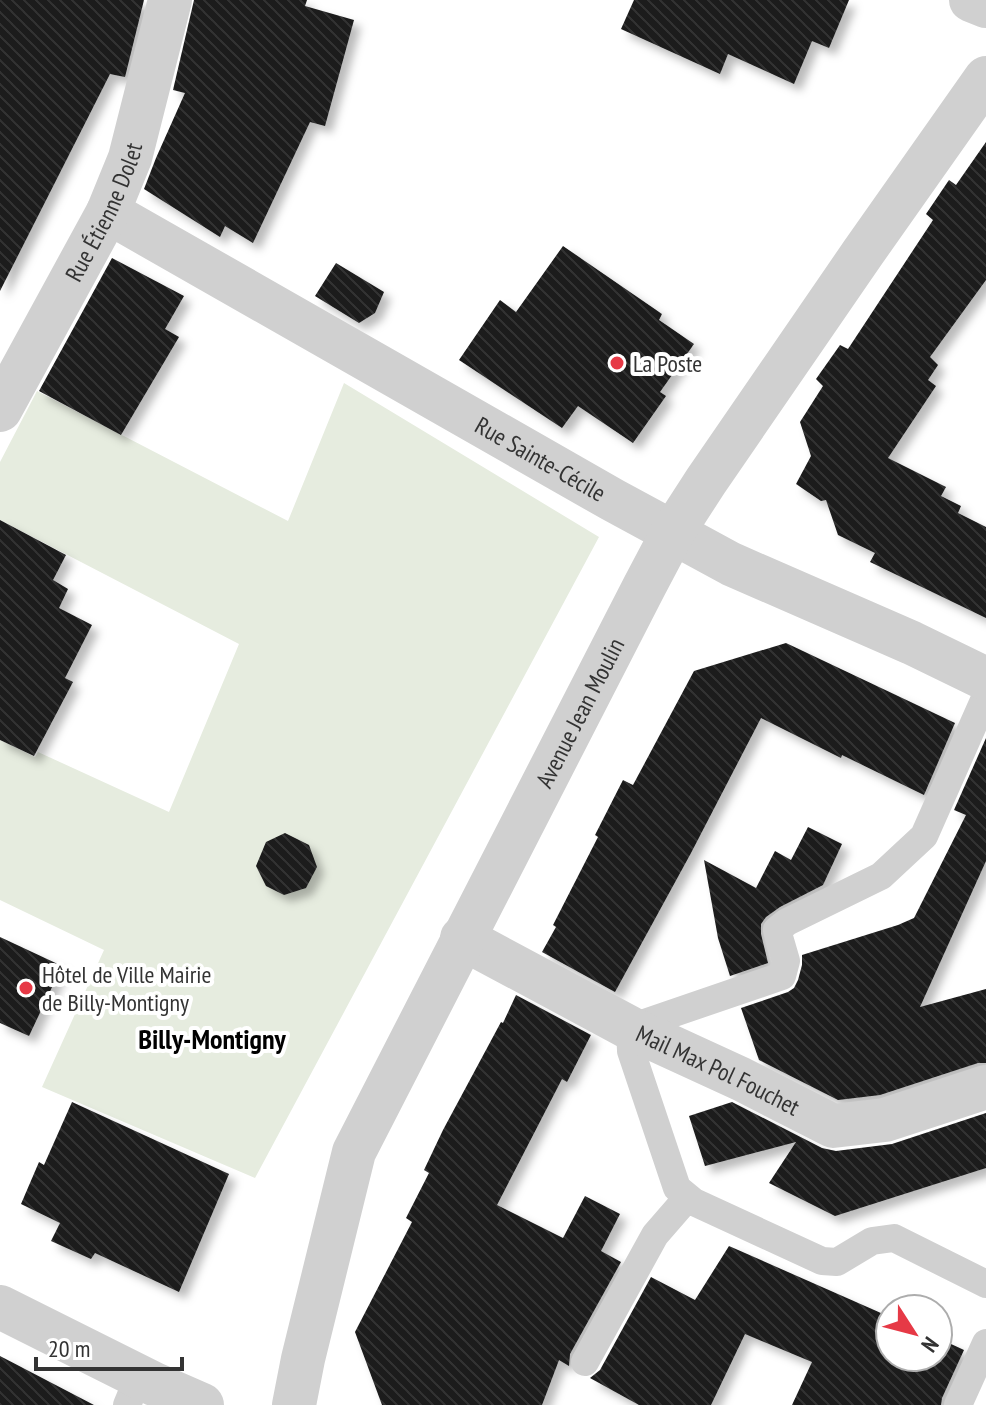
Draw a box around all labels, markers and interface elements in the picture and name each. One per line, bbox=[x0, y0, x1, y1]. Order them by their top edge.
street label: Rue Étienne Dolet bbox=[58, 139, 149, 287]
place label: La Poste bbox=[633, 348, 702, 379]
marker: La Poste bbox=[608, 354, 626, 372]
street label: Rue Sainte-Cécile bbox=[470, 409, 611, 508]
street label: Avenue Jean Moulin bbox=[528, 632, 631, 793]
place label: Hôtel de Ville Mairie de Billy-Montigny bbox=[42, 959, 211, 1018]
marker: Hôtel de Ville Mairie de Billy-Montigny bbox=[17, 979, 35, 997]
street label: Mail Max Pol Fouchet bbox=[631, 1017, 805, 1122]
district label: Billy-Montigny bbox=[138, 1020, 287, 1057]
north arrow bbox=[874, 1293, 954, 1373]
scale bar bbox=[36, 1321, 182, 1371]
text: N bbox=[915, 1332, 945, 1358]
text: 20 m bbox=[48, 1333, 90, 1364]

